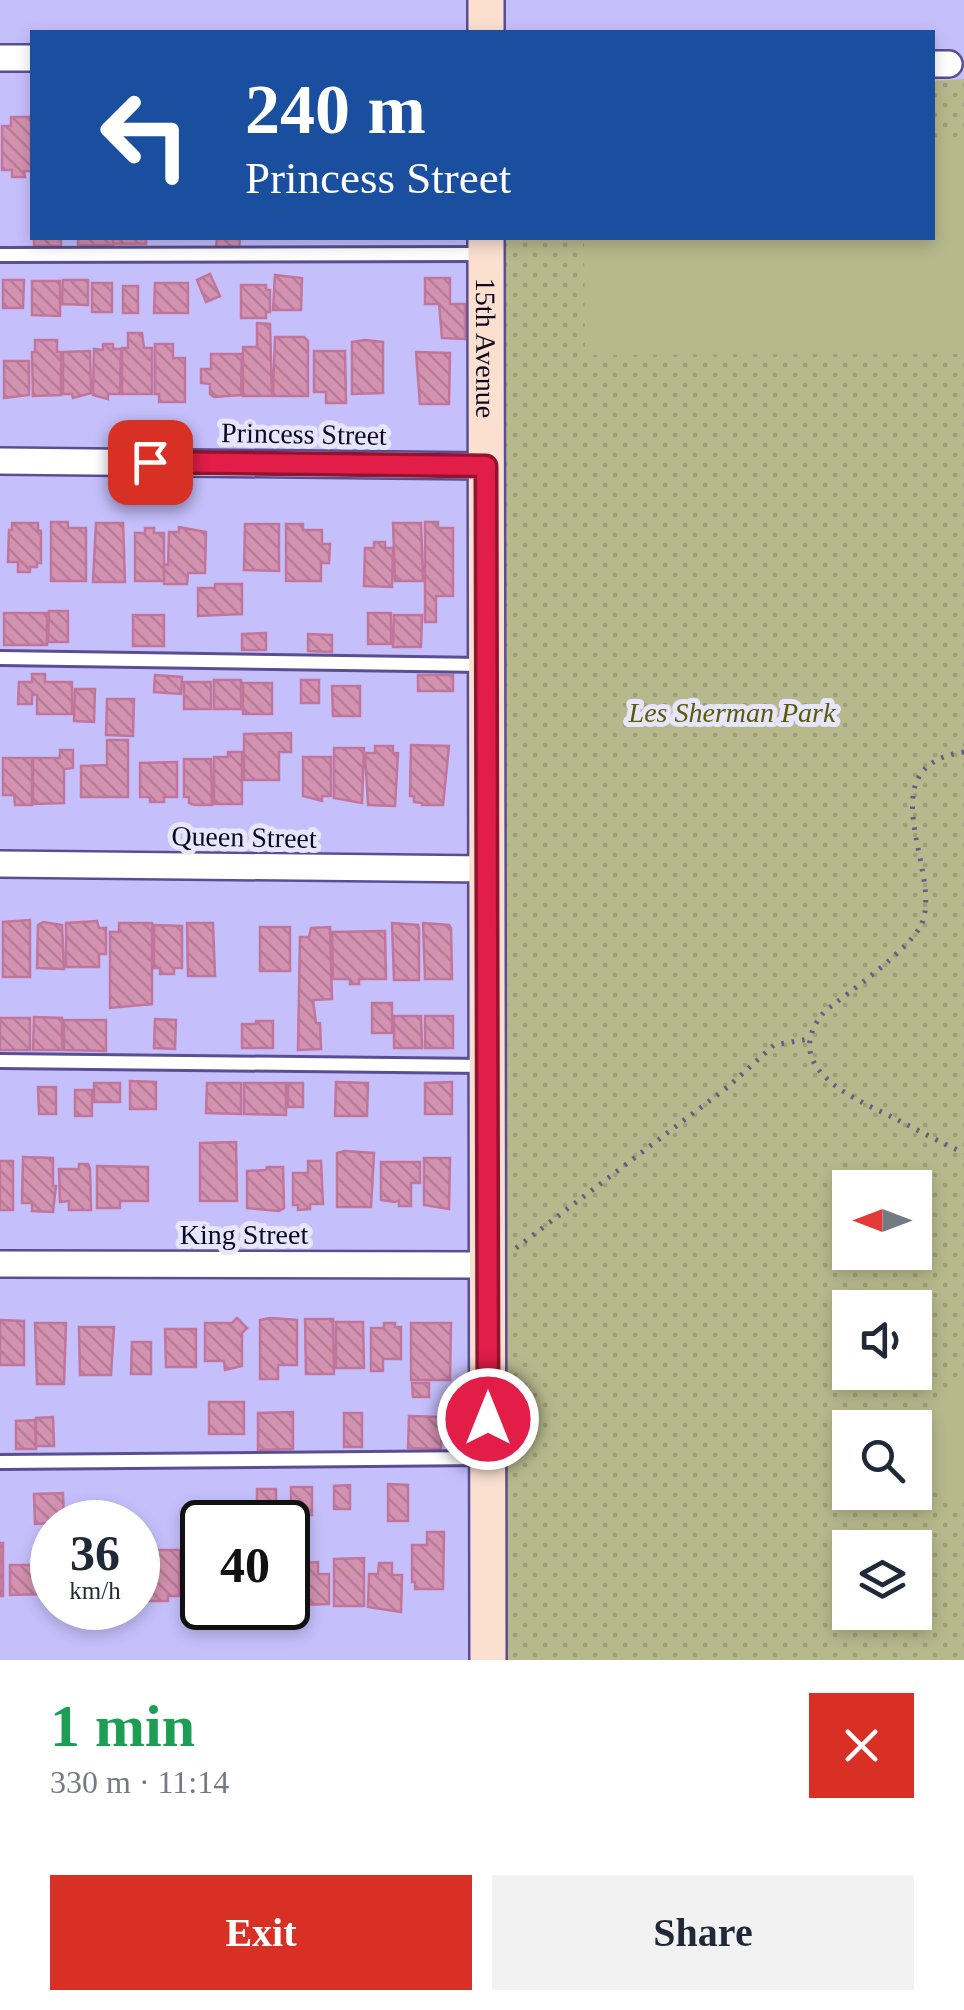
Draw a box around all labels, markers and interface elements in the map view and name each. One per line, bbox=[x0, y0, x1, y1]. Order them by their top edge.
icon: left bbox=[80, 70, 210, 200]
text: 240 m bbox=[245, 71, 426, 148]
text: Princess Street bbox=[245, 153, 511, 203]
street label: 15th Avenue bbox=[471, 278, 502, 418]
street label: Princess Street bbox=[221, 417, 387, 451]
pin bbox=[108, 420, 193, 505]
icon: arrive bbox=[123, 435, 178, 490]
park label: Les Sherman Park bbox=[628, 697, 836, 728]
street label: Queen Street bbox=[171, 820, 317, 854]
north arrow bbox=[832, 1170, 932, 1270]
map controls bbox=[832, 1170, 932, 1630]
street label: King Street bbox=[180, 1219, 308, 1250]
button: sound bbox=[832, 1290, 932, 1390]
position arrow bbox=[436, 1367, 540, 1471]
button: search bbox=[832, 1410, 932, 1510]
speed limit sign: 40 bbox=[180, 1500, 310, 1630]
text: 36 bbox=[70, 1525, 120, 1581]
button: layers bbox=[832, 1530, 932, 1630]
text: km/h bbox=[69, 1577, 121, 1604]
text: 1 min bbox=[50, 1693, 195, 1759]
button: close bbox=[809, 1693, 914, 1798]
text: 330 m · 11:14 bbox=[50, 1764, 229, 1800]
button: Exit bbox=[50, 1875, 472, 1990]
button: Share bbox=[492, 1875, 914, 1990]

